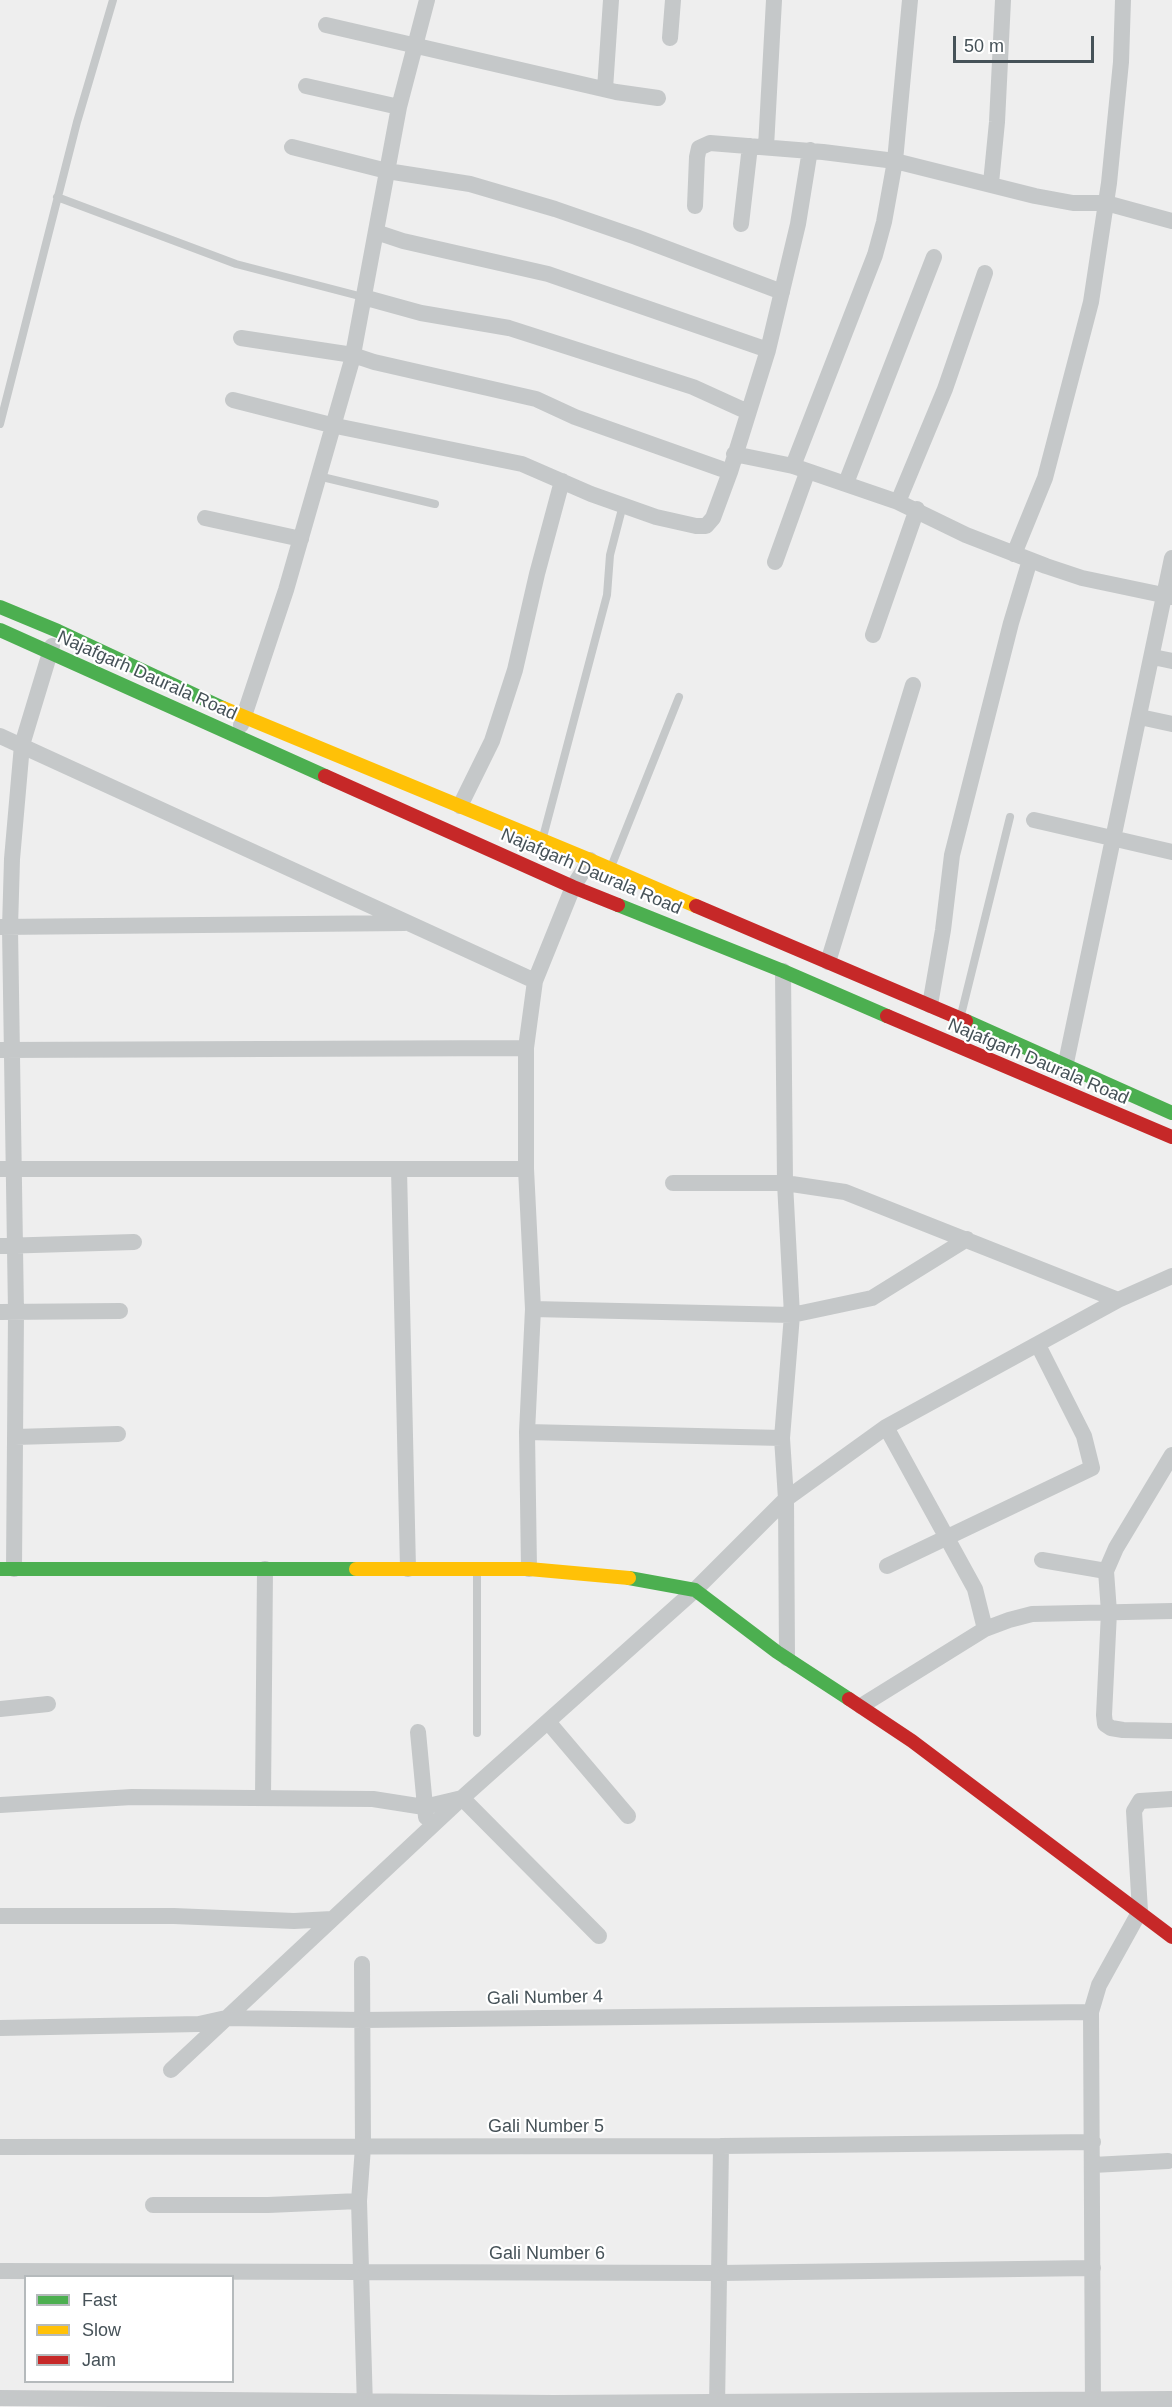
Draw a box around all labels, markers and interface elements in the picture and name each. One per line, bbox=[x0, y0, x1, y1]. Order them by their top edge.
scale bar bbox=[956, 24, 1097, 62]
text: 50 m bbox=[964, 36, 1004, 56]
street label: Najafgarh Daurala Road bbox=[54, 627, 240, 725]
street label: Najafgarh Daurala Road bbox=[497, 824, 685, 920]
street label: Najafgarh Daurala Road bbox=[944, 1014, 1132, 1110]
street label: Gali Number 4 bbox=[487, 1986, 603, 2010]
street label: Gali Number 5 bbox=[488, 2116, 604, 2138]
street label: Gali Number 6 bbox=[489, 2243, 605, 2265]
legend bbox=[24, 2275, 234, 2383]
text: Fast bbox=[82, 2290, 117, 2310]
text: Slow bbox=[82, 2320, 121, 2340]
text: Jam bbox=[82, 2350, 116, 2370]

